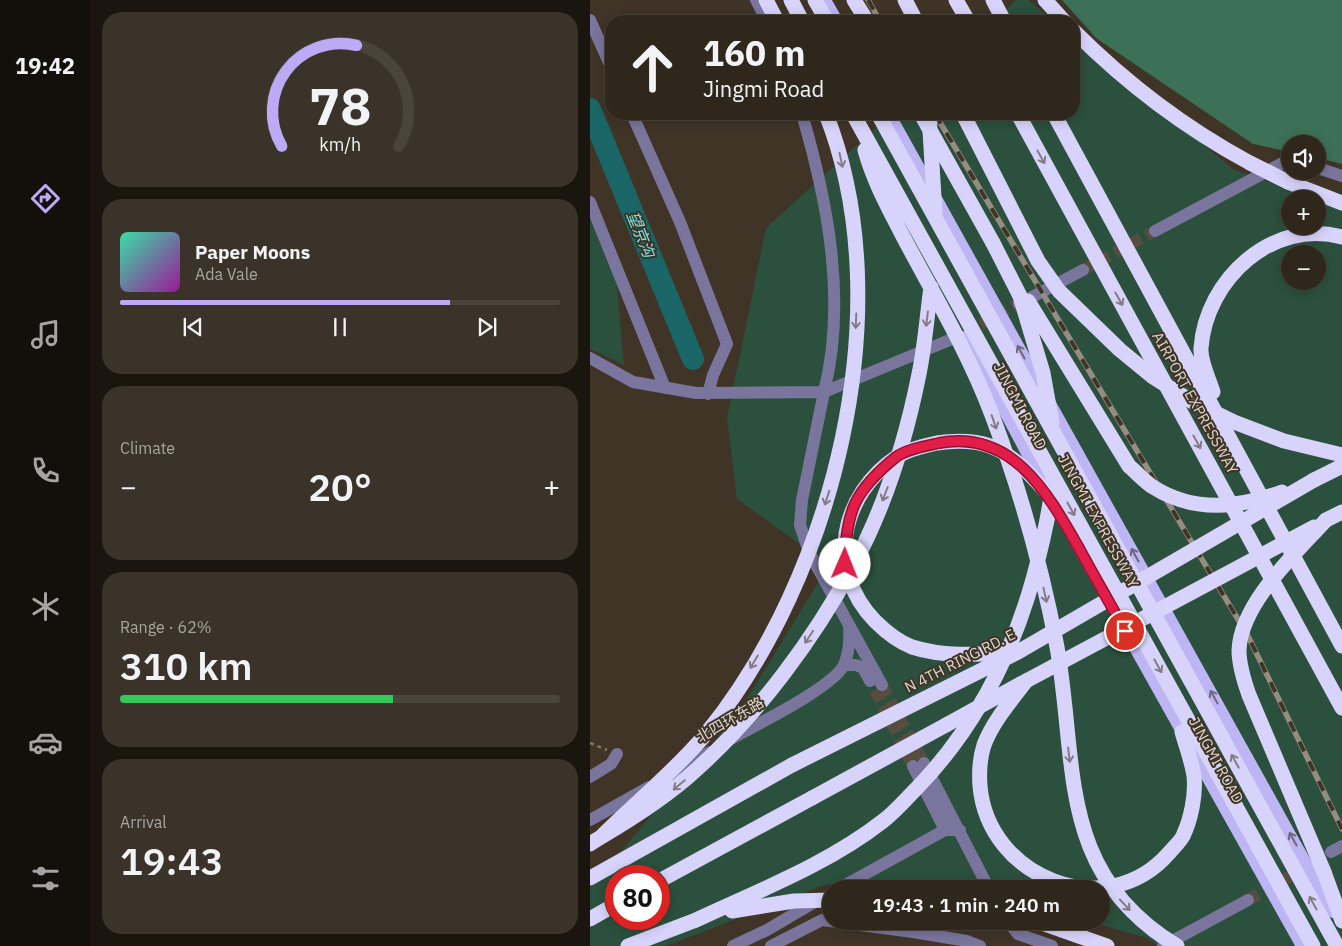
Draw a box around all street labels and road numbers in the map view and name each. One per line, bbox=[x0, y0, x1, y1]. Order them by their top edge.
street label: AIRPORT EXPRESSWAY bbox=[1148, 328, 1243, 477]
street label: JINGMI ROAD bbox=[990, 359, 1051, 453]
street label: JINGMI EXPRESSWAY bbox=[1054, 451, 1143, 591]
street label: N 4TH RING RD. E bbox=[901, 624, 1018, 697]
street label: 北四环东路 bbox=[693, 693, 767, 747]
street label: JINGMI ROAD bbox=[1185, 713, 1248, 806]

